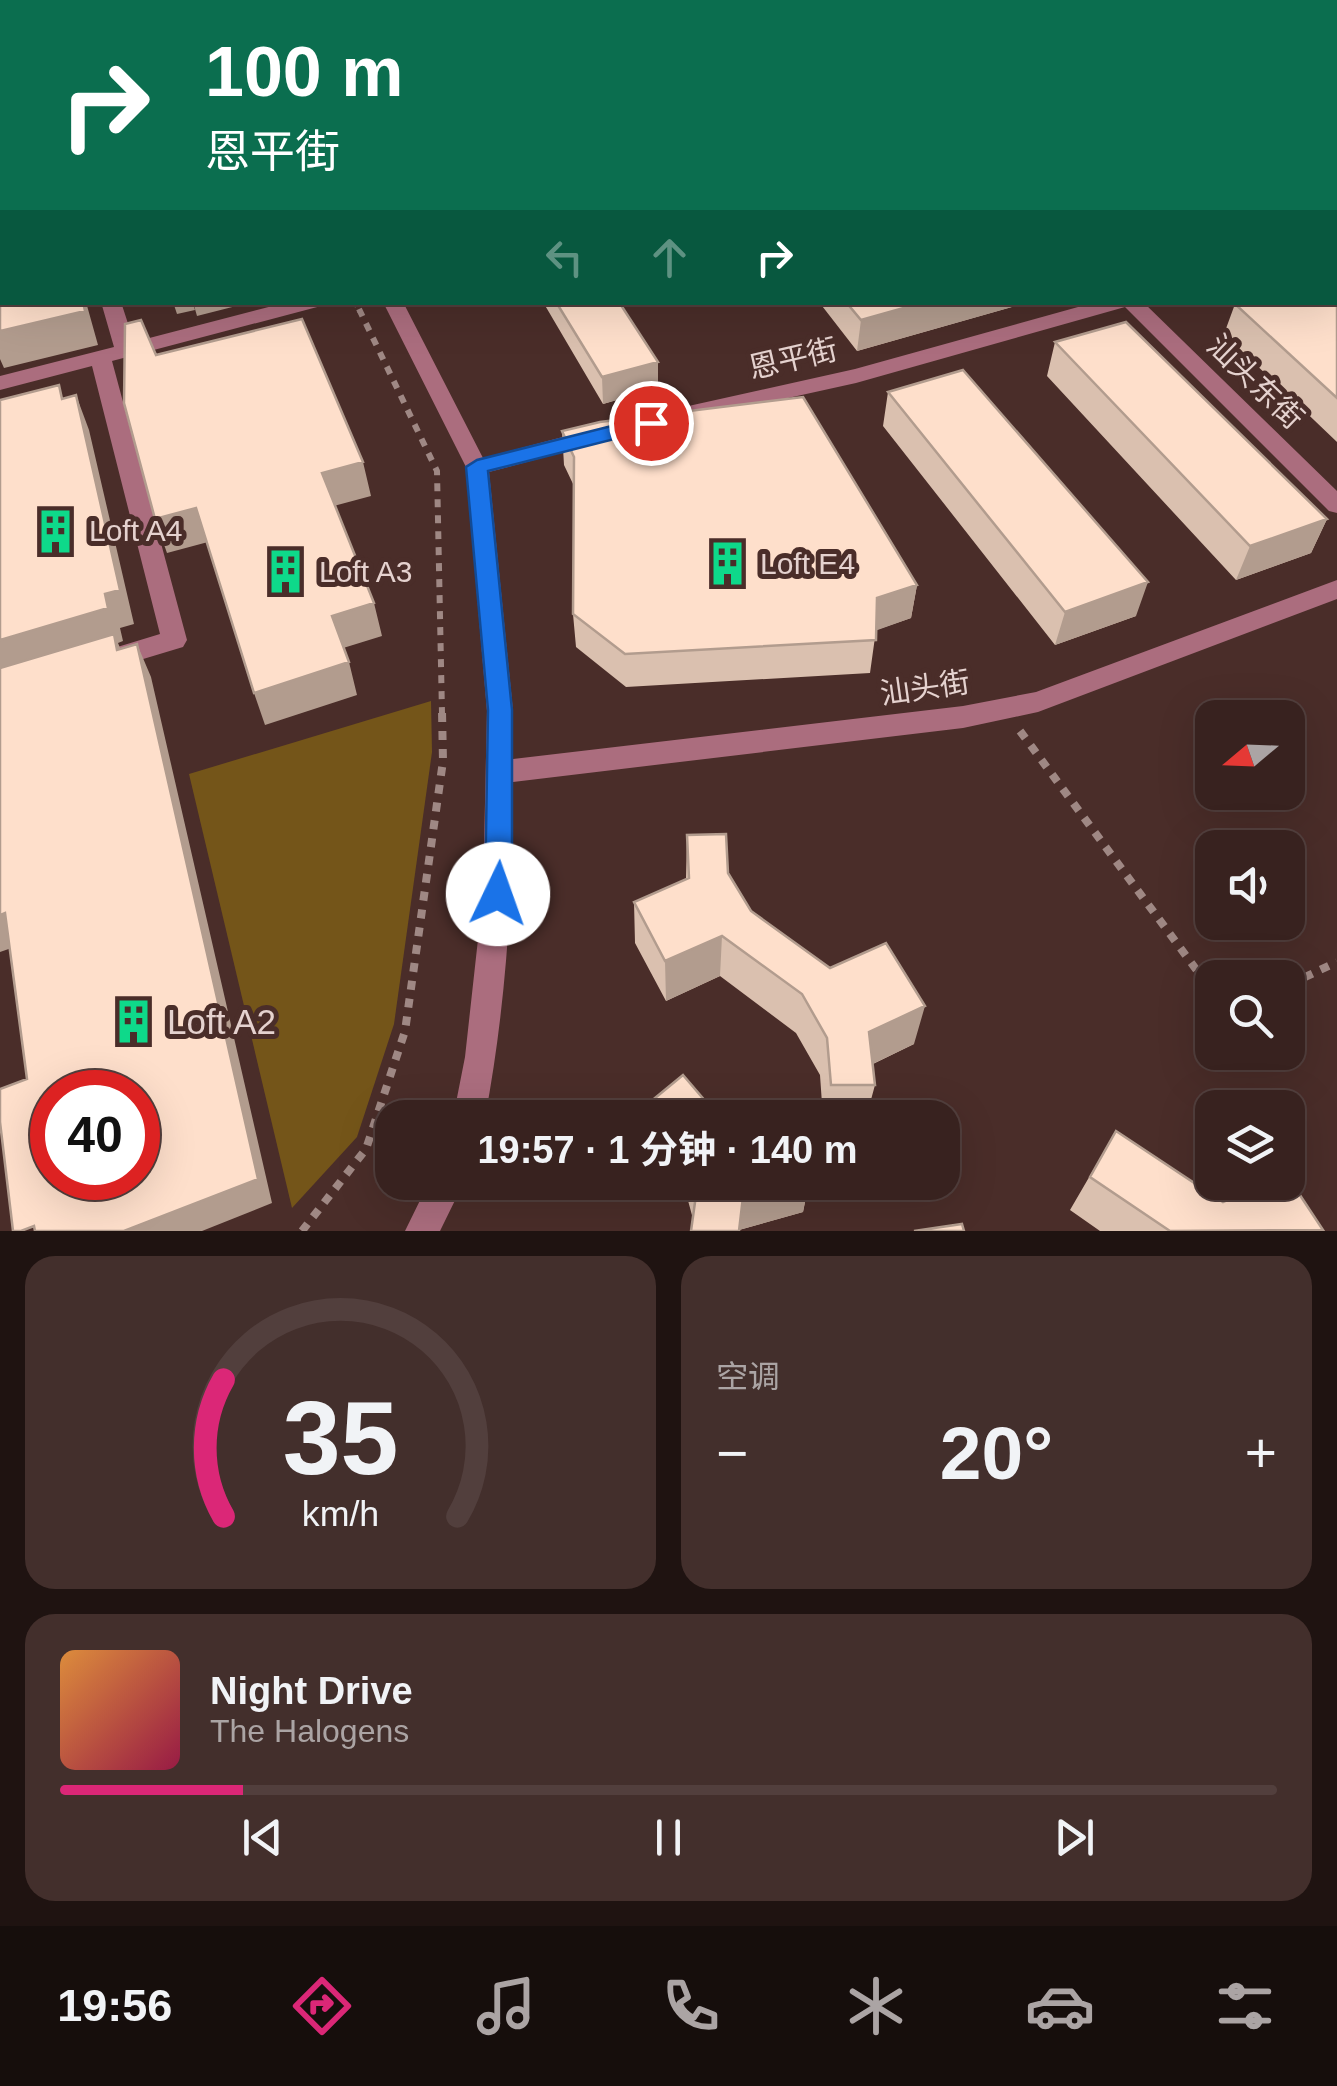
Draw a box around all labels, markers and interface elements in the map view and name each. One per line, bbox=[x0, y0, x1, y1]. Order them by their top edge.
text: 100 m bbox=[205, 33, 403, 111]
icon: right bbox=[40, 40, 170, 170]
text: 恩平街 bbox=[205, 126, 340, 177]
icon: left bbox=[537, 230, 592, 285]
icon: ahead bbox=[642, 230, 697, 285]
icon: right bbox=[747, 230, 802, 285]
street label: 汕头东街 bbox=[1201, 328, 1310, 435]
street label: 恩平街 bbox=[745, 332, 840, 385]
pin bbox=[609, 381, 694, 466]
icon: arrive bbox=[624, 396, 679, 451]
building icon: Loft A4 bbox=[32, 507, 80, 555]
place label: Loft A4 bbox=[89, 514, 182, 547]
building icon: Loft E4 bbox=[703, 540, 751, 588]
place label: Loft E4 bbox=[760, 547, 855, 580]
building icon: Loft A3 bbox=[262, 548, 310, 596]
place label: Loft A3 bbox=[319, 555, 412, 588]
street label: 汕头街 bbox=[878, 665, 972, 710]
north arrow bbox=[1195, 700, 1305, 810]
map controls bbox=[1195, 700, 1305, 1200]
button: sound bbox=[1195, 830, 1305, 940]
position arrow bbox=[446, 842, 550, 946]
button: search bbox=[1195, 960, 1305, 1070]
building icon: Loft A2 bbox=[110, 998, 158, 1046]
place label: Loft A2 bbox=[167, 1002, 276, 1041]
speed limit sign: 40 bbox=[30, 1070, 160, 1200]
button: layers bbox=[1195, 1090, 1305, 1200]
text: 19:57 · 1 分钟 · 140 m bbox=[477, 1129, 858, 1171]
text: 空调 bbox=[716, 1359, 780, 1395]
text: 35 bbox=[283, 1380, 398, 1496]
text: 20° bbox=[940, 1411, 1053, 1495]
text: − bbox=[716, 1422, 748, 1484]
text: + bbox=[1245, 1422, 1277, 1484]
text: km/h bbox=[302, 1494, 379, 1534]
text: Night Drive bbox=[210, 1670, 413, 1712]
text: The Halogens bbox=[210, 1713, 409, 1749]
icon: previous bbox=[235, 1810, 290, 1865]
icon: pause bbox=[641, 1810, 696, 1865]
icon: next bbox=[1047, 1810, 1102, 1865]
icon: directions bbox=[287, 1971, 357, 2041]
icon: music bbox=[471, 1971, 541, 2041]
icon: phone bbox=[656, 1971, 726, 2041]
icon: climate bbox=[841, 1971, 911, 2041]
icon: car bbox=[1025, 1971, 1095, 2041]
icon: filters bbox=[1210, 1971, 1280, 2041]
text: 19:56 bbox=[57, 1980, 172, 2031]

